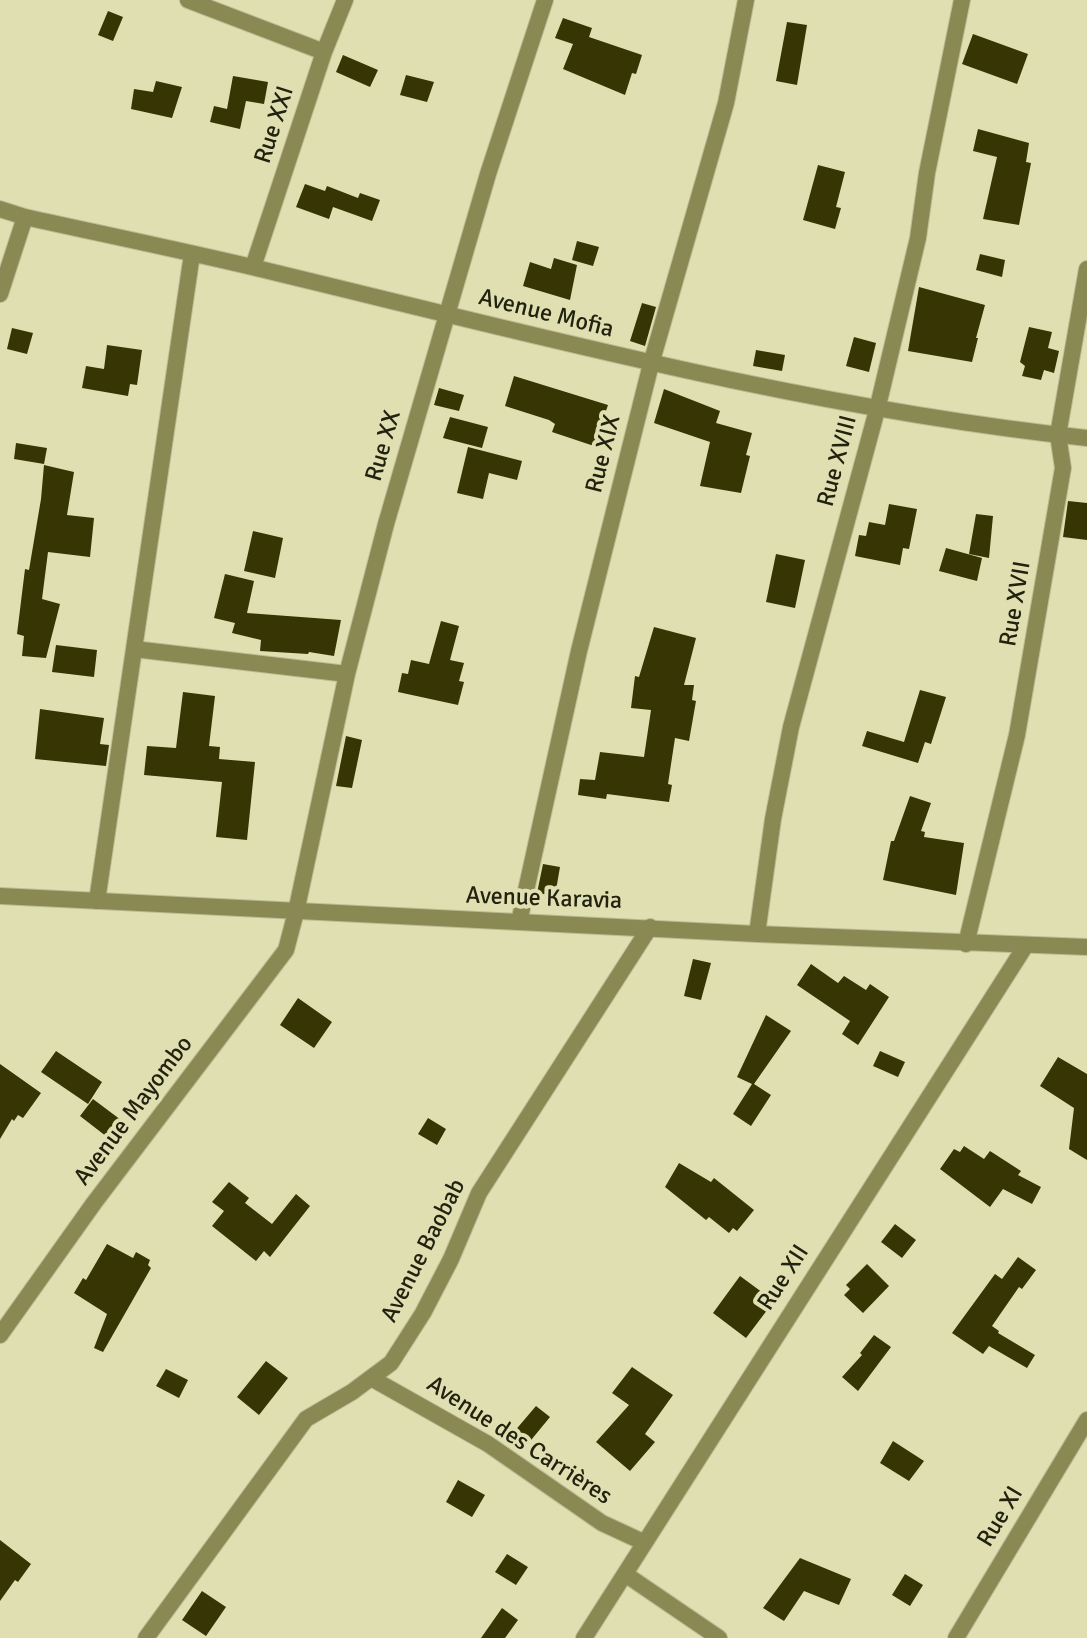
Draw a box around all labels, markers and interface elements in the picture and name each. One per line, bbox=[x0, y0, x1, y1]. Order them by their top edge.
street label: Rue XXI bbox=[249, 83, 301, 167]
street label: Avenue Mofia bbox=[475, 283, 617, 345]
street label: Rue XX bbox=[360, 407, 408, 485]
street label: Rue XIX bbox=[580, 412, 628, 496]
street label: Rue XVIII bbox=[812, 412, 864, 510]
street label: Rue XVII bbox=[994, 559, 1038, 649]
street label: Avenue Karavia bbox=[465, 882, 623, 916]
street label: Avenue Mayombo bbox=[69, 1031, 199, 1191]
street label: Avenue Baobab bbox=[376, 1175, 472, 1327]
street label: Rue XII bbox=[752, 1240, 816, 1316]
street label: Avenue des Carrières bbox=[421, 1370, 617, 1512]
street label: Rue XI bbox=[972, 1482, 1030, 1552]

